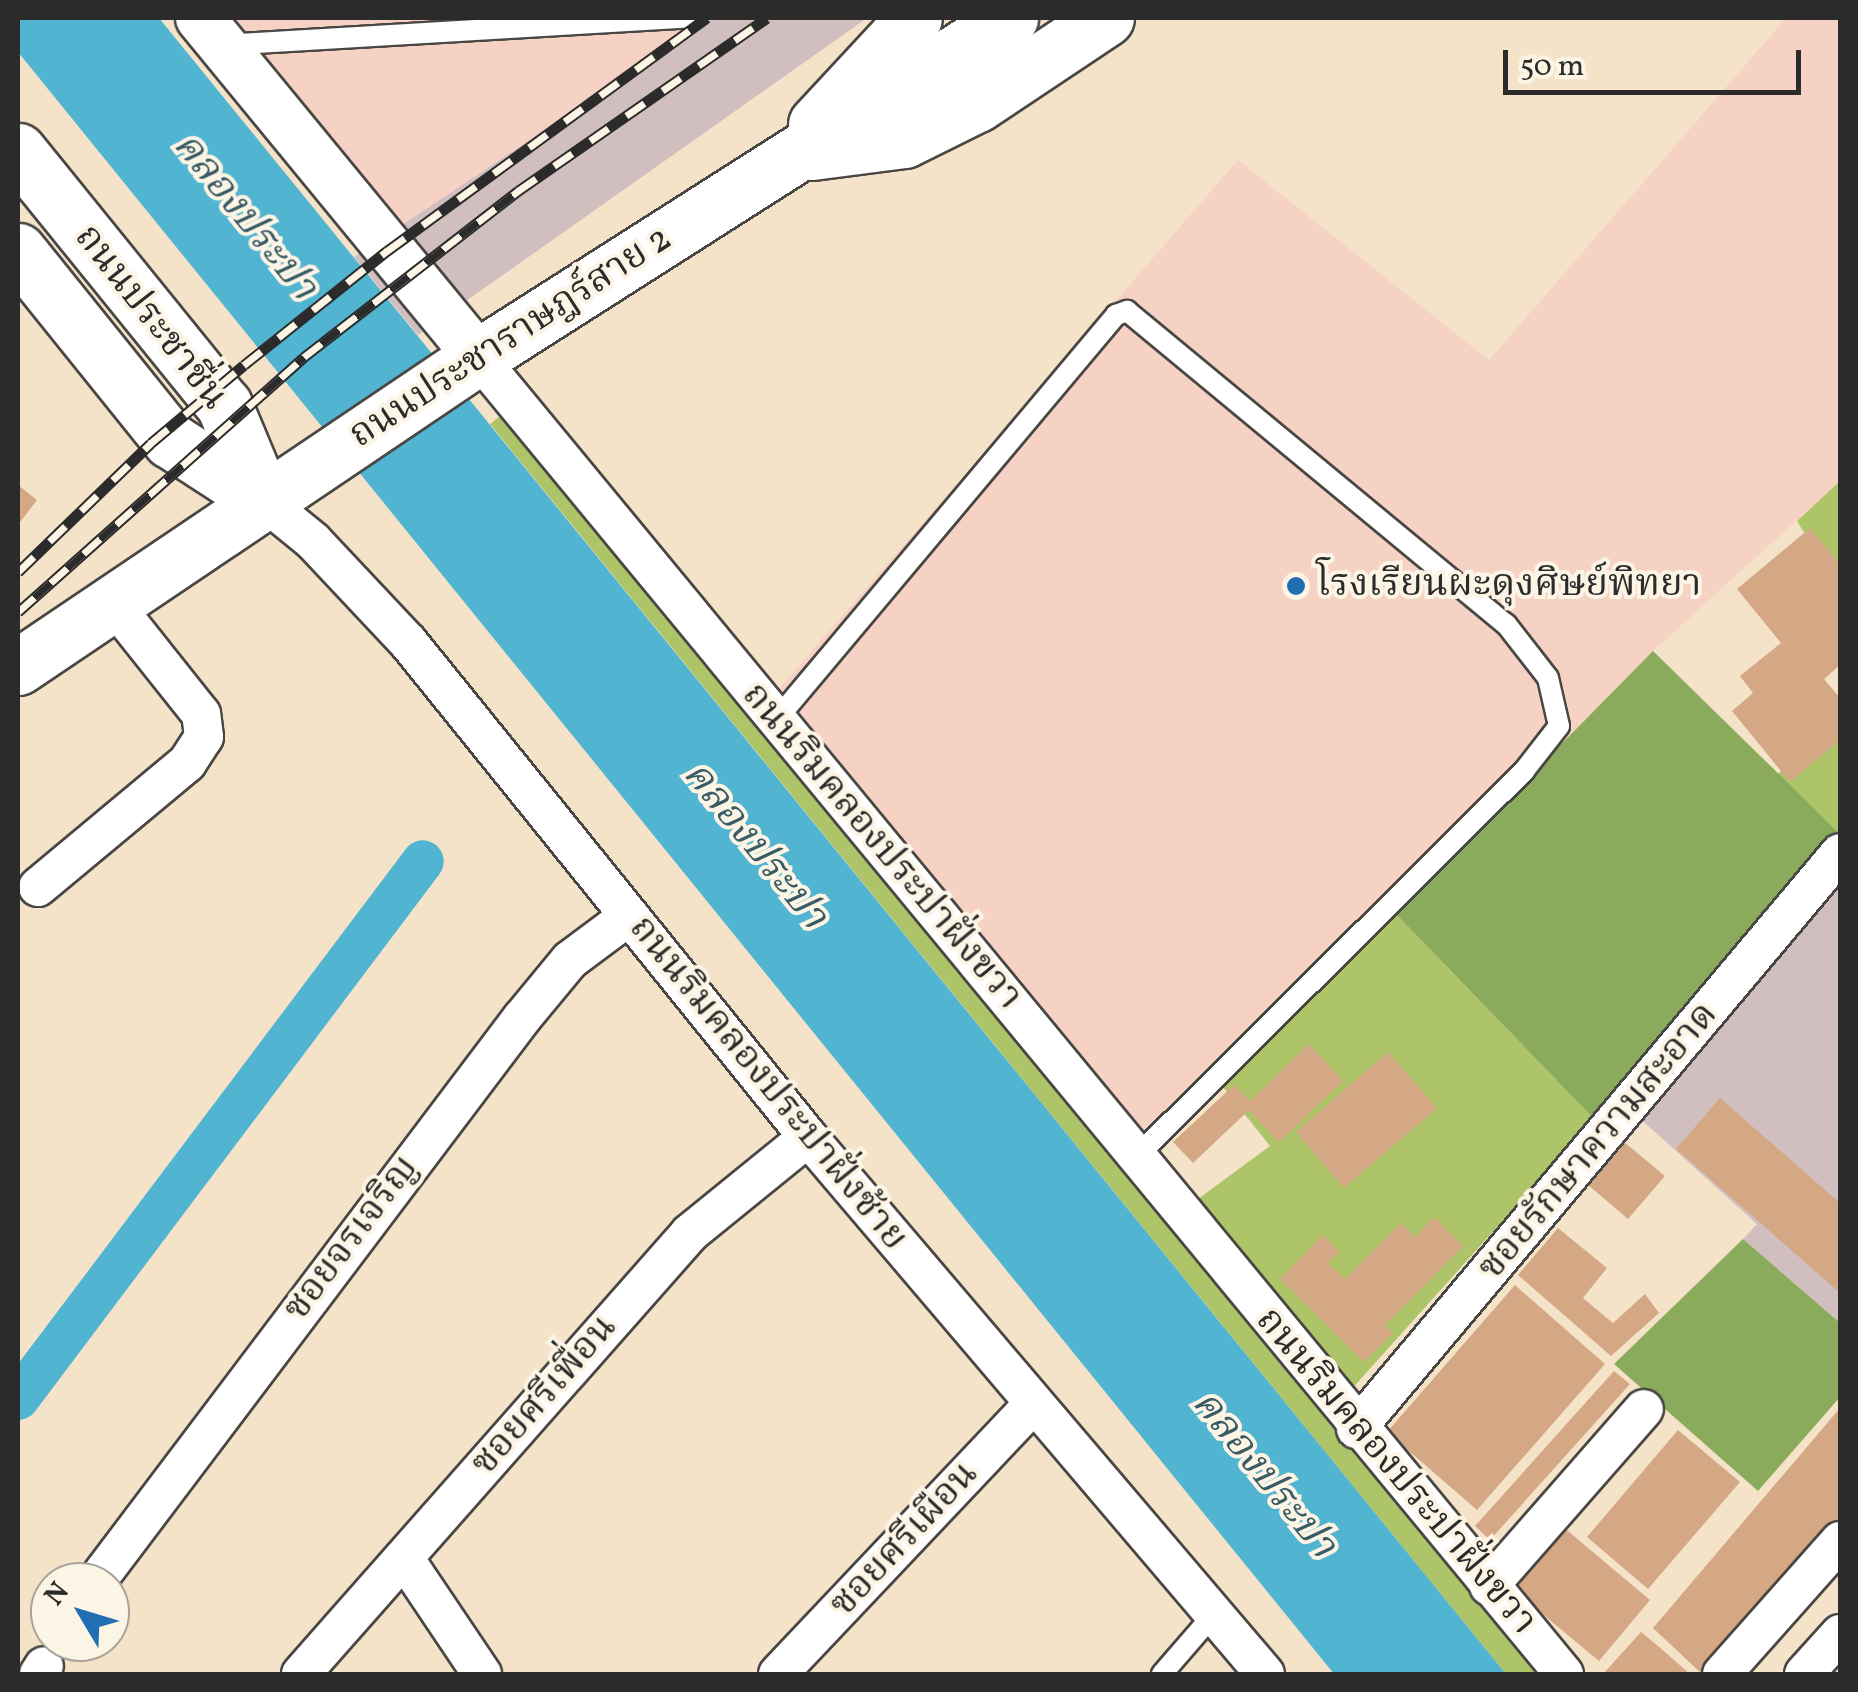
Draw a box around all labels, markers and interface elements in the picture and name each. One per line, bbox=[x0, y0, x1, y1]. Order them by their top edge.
scale bar bbox=[1508, 30, 1806, 92]
text: 50 m bbox=[1520, 46, 1584, 88]
water label: คลองประปา bbox=[162, 123, 326, 311]
street label: ถนนประชาชื่น bbox=[64, 216, 236, 420]
street label: ถนนประชาราษฎร์สาย 2 bbox=[341, 217, 681, 459]
place label: โรงเรียนผะดุงศิษย์พิทยา bbox=[1316, 563, 1701, 609]
marker: โรงเรียนผะดุงศิษย์พิทยา bbox=[1285, 575, 1307, 597]
street label: ถนนริมคลองประปาฝั่งขวา bbox=[731, 674, 1031, 1020]
water label: คลองประปา bbox=[672, 752, 836, 940]
street label: ถนนริมคลองประปาฝั่งซ้าย bbox=[618, 907, 916, 1261]
street label: ซอยรักษาความสะอาด bbox=[1469, 994, 1729, 1290]
street label: ซอยจรเจริญ bbox=[275, 1147, 429, 1331]
street label: ถนนริมคลองประปาฝั่งขวา bbox=[1245, 1299, 1545, 1645]
street label: ซอยศรีเพื่อน bbox=[463, 1306, 627, 1486]
water label: คลองประปา bbox=[1181, 1381, 1345, 1569]
street label: ซอยศรีเผือน bbox=[821, 1453, 989, 1627]
north arrow bbox=[30, 1562, 130, 1662]
text: N bbox=[36, 1574, 79, 1614]

